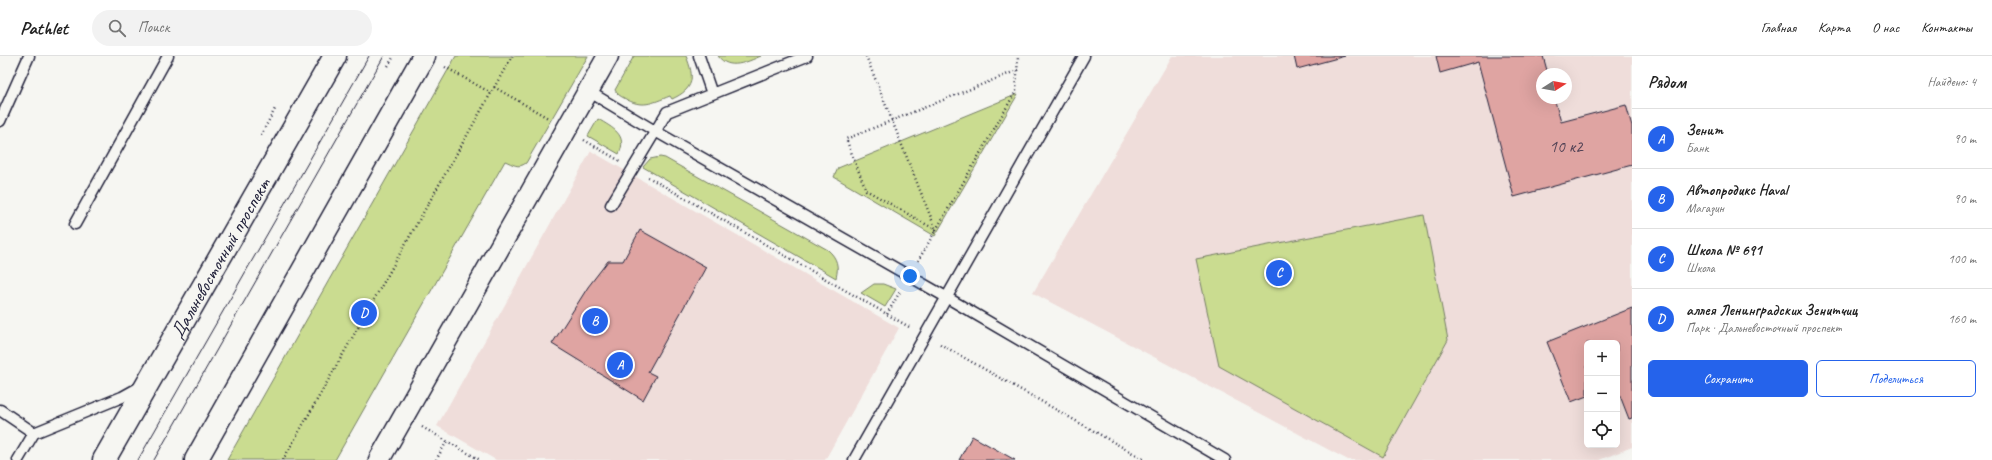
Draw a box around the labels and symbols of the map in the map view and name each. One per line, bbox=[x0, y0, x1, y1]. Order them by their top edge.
north arrow bbox=[1536, 68, 1572, 104]
house number: 10 к2 bbox=[1549, 136, 1584, 157]
street label: Дальневосточный проспект bbox=[165, 172, 277, 343]
pin: C bbox=[1266, 258, 1292, 288]
your location bbox=[900, 266, 920, 286]
pin: D bbox=[351, 298, 377, 328]
pin: B bbox=[582, 306, 608, 336]
pin: A bbox=[607, 350, 633, 380]

